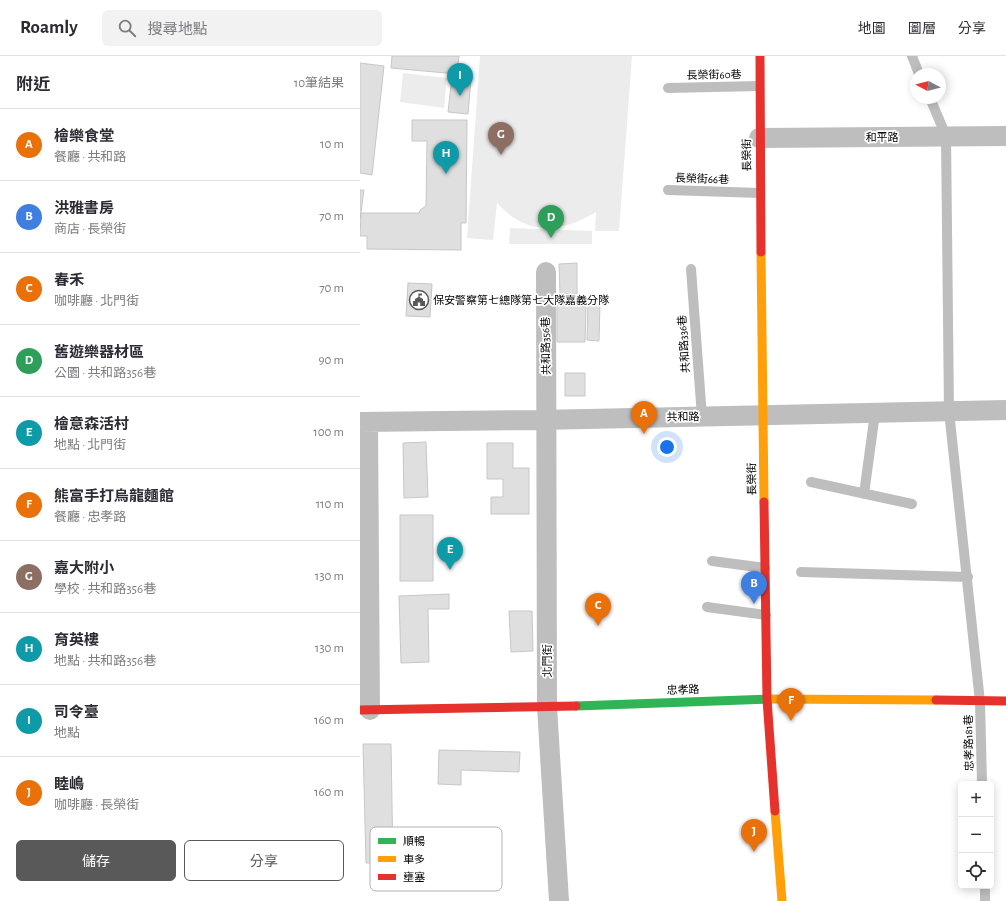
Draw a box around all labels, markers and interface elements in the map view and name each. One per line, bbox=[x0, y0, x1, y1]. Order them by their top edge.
search box bbox=[102, 10, 382, 46]
icon: search bbox=[116, 17, 138, 39]
text: Roamly bbox=[20, 18, 78, 37]
text: 搜尋地點 bbox=[148, 22, 208, 37]
text: 地圖 bbox=[858, 22, 886, 36]
text: 圖層 bbox=[908, 22, 936, 36]
text: 分享 bbox=[958, 22, 986, 36]
pin: I bbox=[447, 63, 473, 96]
street label: 長榮街60巷 bbox=[686, 68, 742, 81]
north arrow bbox=[910, 68, 946, 104]
text: 附近 bbox=[16, 76, 50, 93]
text: 10筆結果 bbox=[294, 77, 344, 90]
pin: G bbox=[488, 122, 514, 155]
text: 檜樂食堂 bbox=[54, 129, 114, 144]
street label: 和平路 bbox=[866, 131, 899, 143]
text: A bbox=[25, 138, 33, 151]
text: 10 m bbox=[320, 138, 344, 151]
street label: 長榮街 bbox=[740, 138, 753, 172]
pin: H bbox=[433, 141, 459, 174]
text: 餐廳 · 共和路 bbox=[54, 151, 126, 164]
street label: 長榮街66巷 bbox=[675, 172, 729, 185]
text: 洪雅書房 bbox=[54, 201, 114, 216]
pin: D bbox=[538, 205, 564, 238]
text: B bbox=[25, 210, 33, 223]
text: 70 m bbox=[319, 210, 344, 223]
text: 商店 · 長榮街 bbox=[54, 223, 126, 236]
text: 春禾 bbox=[54, 273, 84, 288]
text: C bbox=[26, 282, 32, 295]
text: 70 m bbox=[319, 282, 344, 295]
public building icon: 保安警察第七總隊第七大隊嘉義分隊 bbox=[408, 289, 430, 311]
place label: 保安警察第七總隊第七大隊嘉義分隊 bbox=[433, 294, 609, 306]
text: 咖啡廳 · 北門街 bbox=[54, 295, 139, 308]
street label: 共和路336巷 bbox=[675, 315, 692, 373]
street label: 共和路356巷 bbox=[539, 317, 552, 375]
text: 舊遊樂器材區 bbox=[54, 345, 144, 360]
text: D bbox=[25, 354, 33, 367]
text: 90 m bbox=[318, 354, 344, 367]
text: 公園 · 共和路356巷 bbox=[54, 367, 156, 380]
pin: A bbox=[631, 401, 657, 434]
street label: 共和路 bbox=[666, 410, 700, 423]
text: 檜意森活村 bbox=[54, 417, 129, 432]
text: E bbox=[26, 426, 32, 439]
text: 100 m bbox=[313, 426, 344, 439]
your location bbox=[657, 437, 677, 457]
text: 地點 · 北門街 bbox=[54, 439, 126, 452]
street label: 長榮街 bbox=[745, 462, 758, 496]
text: 熊富手打烏龍麵館 bbox=[54, 489, 174, 504]
text: F bbox=[26, 498, 32, 511]
text: 110 m bbox=[316, 498, 344, 511]
text: 餐廳 · 忠孝路 bbox=[54, 511, 126, 524]
pin: E bbox=[437, 537, 463, 570]
text: 嘉大附小 bbox=[54, 561, 114, 576]
text: G bbox=[25, 570, 33, 583]
text: 130 m bbox=[315, 570, 344, 583]
pin: B bbox=[741, 571, 767, 604]
text: 學校 · 共和路356巷 bbox=[54, 583, 156, 596]
pin: C bbox=[585, 593, 611, 626]
text: 育英樓 bbox=[54, 633, 99, 648]
text: H bbox=[24, 642, 34, 655]
text: 130 m bbox=[315, 642, 344, 655]
street label: 北門街 bbox=[541, 645, 553, 678]
text: 地點 · 共和路356巷 bbox=[54, 655, 156, 668]
street label: 忠孝路 bbox=[666, 683, 700, 696]
pin: F bbox=[778, 688, 804, 721]
text: 司令臺 bbox=[54, 705, 99, 720]
text: I bbox=[27, 714, 31, 727]
text: 160 m bbox=[314, 714, 344, 727]
street label: 忠孝路181巷 bbox=[962, 715, 975, 772]
text: 地點 bbox=[54, 727, 80, 740]
text: 睦嶋 bbox=[54, 777, 84, 792]
map controls bbox=[958, 781, 994, 889]
button: + bbox=[958, 781, 994, 817]
text: J bbox=[27, 786, 31, 799]
text: 160 m bbox=[314, 786, 344, 799]
text: 咖啡廳 · 長榮街 bbox=[54, 799, 139, 812]
button: − bbox=[958, 817, 994, 853]
pin: J bbox=[741, 819, 767, 852]
legend bbox=[370, 827, 502, 891]
text: 順暢 bbox=[403, 836, 425, 847]
button: 儲存 bbox=[16, 840, 176, 881]
button: 分享 bbox=[184, 840, 344, 881]
text: 車多 bbox=[403, 853, 425, 865]
button: locate bbox=[958, 853, 994, 889]
text: 壅塞 bbox=[403, 871, 425, 883]

